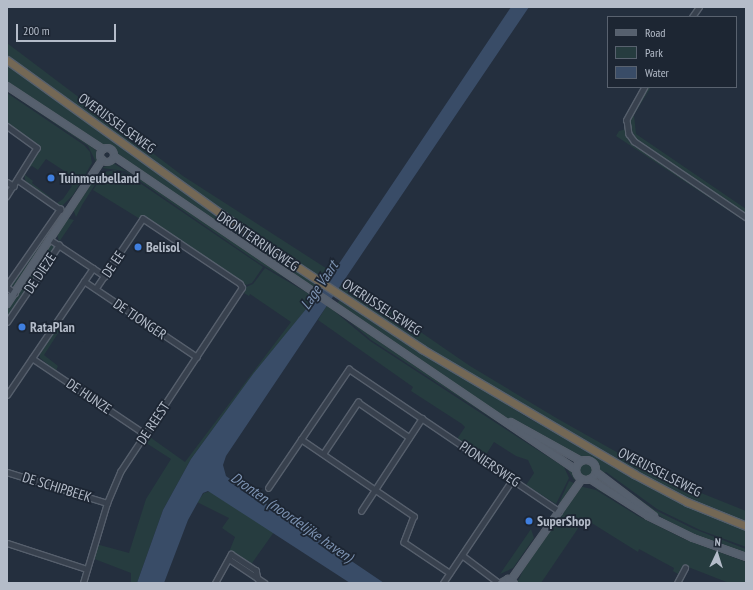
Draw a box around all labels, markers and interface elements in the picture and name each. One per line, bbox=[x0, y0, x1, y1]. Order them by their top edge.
scale bar bbox=[18, 16, 118, 42]
legend bbox=[607, 16, 737, 88]
text: 200 m bbox=[23, 23, 50, 38]
text: Road bbox=[645, 25, 665, 40]
text: Park bbox=[645, 45, 663, 60]
text: Water bbox=[645, 65, 669, 80]
street label: OVERIJSSELSEWEG bbox=[75, 89, 159, 157]
place label: Tuinmeubelland bbox=[59, 170, 139, 186]
marker: Tuinmeubelland bbox=[46, 173, 56, 183]
street label: DRONTERRINGWEG bbox=[214, 208, 302, 274]
place label: Belisol bbox=[146, 239, 180, 255]
marker: Belisol bbox=[133, 242, 143, 252]
street label: DE EE bbox=[98, 248, 128, 280]
street label: DE DIEZE bbox=[20, 250, 60, 296]
water label: Lage Vaart bbox=[296, 257, 342, 313]
street label: OVERIJSSELSEWEG bbox=[339, 275, 425, 339]
street label: DE TJONGER bbox=[110, 295, 170, 343]
place label: RataPlan bbox=[30, 319, 75, 335]
marker: RataPlan bbox=[17, 322, 27, 332]
street label: DE HUNZE bbox=[63, 375, 115, 417]
street label: DE REEST bbox=[133, 399, 173, 447]
street label: PIONIERSWEG bbox=[457, 438, 523, 490]
street label: OVERIJSSELSEWEG bbox=[616, 444, 704, 500]
water label: Dronten (noordelijke haven) bbox=[228, 468, 356, 566]
street label: DE SCHIPBEEK bbox=[20, 469, 94, 505]
place label: SuperShop bbox=[537, 513, 591, 529]
marker: SuperShop bbox=[524, 516, 534, 526]
north arrow bbox=[697, 534, 737, 574]
text: N bbox=[714, 535, 721, 549]

